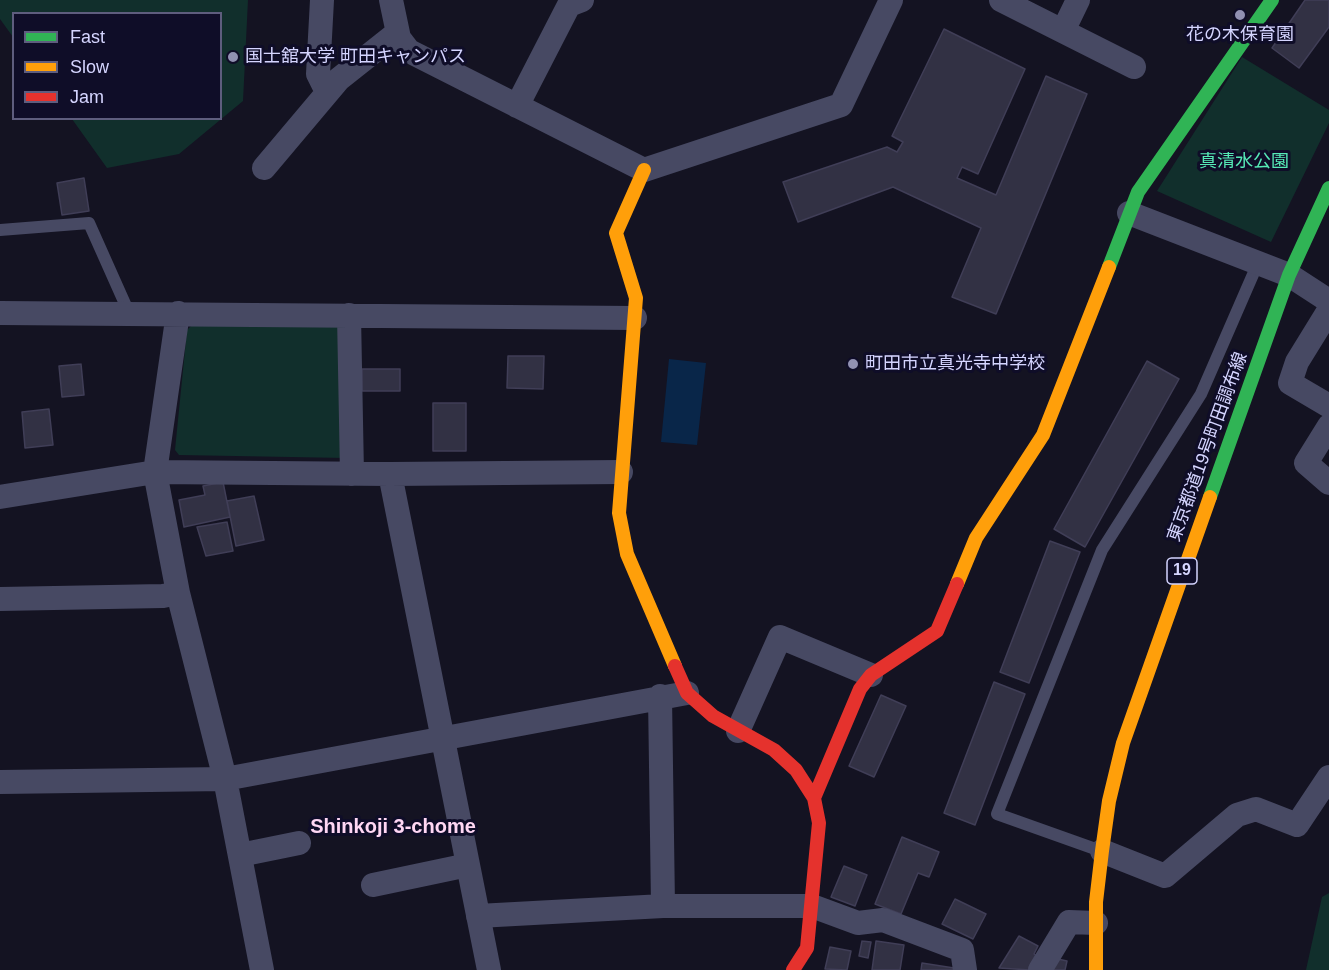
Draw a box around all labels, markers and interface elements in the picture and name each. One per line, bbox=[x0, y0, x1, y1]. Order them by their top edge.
marker: 花の木保育園 bbox=[1233, 8, 1247, 22]
legend bbox=[12, 12, 222, 120]
place label: 花の木保育園 bbox=[1186, 24, 1294, 46]
text: Fast bbox=[70, 27, 105, 47]
place label: 国士舘大学 町田キャンパス bbox=[245, 46, 466, 68]
marker: 国士舘大学 町田キャンパス bbox=[226, 50, 240, 64]
text: Slow bbox=[70, 57, 109, 77]
text: Jam bbox=[70, 87, 104, 107]
park label: 真清水公園 bbox=[1199, 151, 1289, 173]
street label: 東京都道19号町田調布線 bbox=[1164, 349, 1252, 545]
place label: 町田市立真光寺中学校 bbox=[865, 353, 1045, 375]
marker: 町田市立真光寺中学校 bbox=[846, 357, 860, 371]
road number: 19 bbox=[1167, 558, 1197, 584]
district label: Shinkoji 3-chome bbox=[310, 815, 476, 839]

